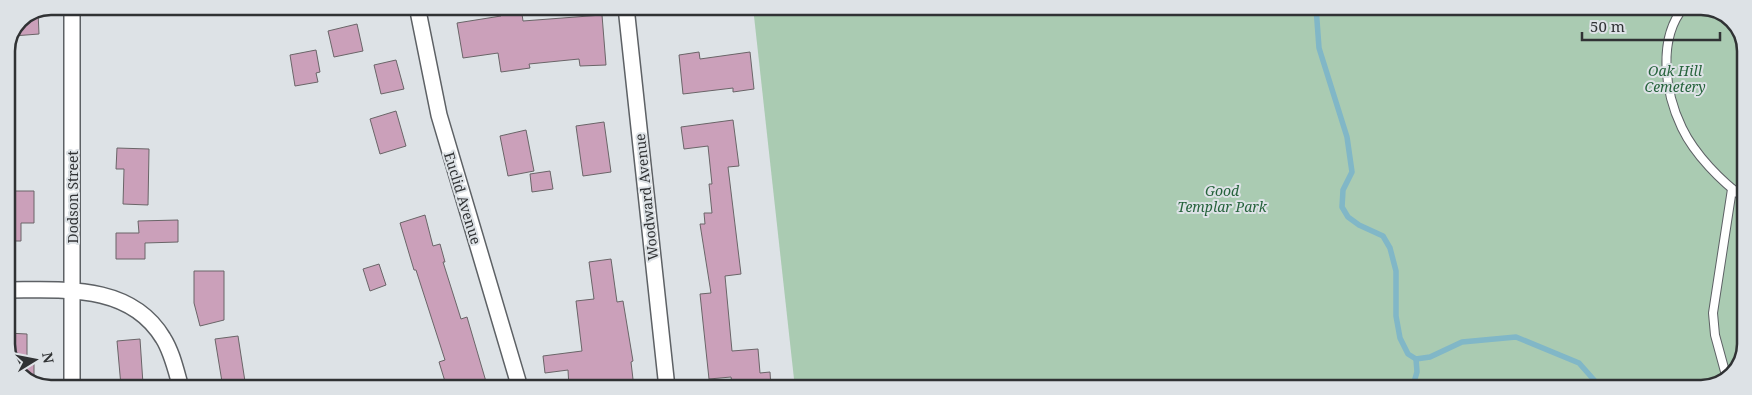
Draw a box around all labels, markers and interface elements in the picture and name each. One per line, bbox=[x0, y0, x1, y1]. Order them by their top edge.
scale bar bbox=[1582, 10, 1720, 42]
text: 50 m bbox=[1590, 16, 1625, 36]
park label: Oak Hill Cemetery bbox=[1644, 61, 1706, 96]
street label: Woodward Avenue bbox=[630, 133, 662, 261]
street label: Dodson Street bbox=[63, 150, 82, 243]
street label: Euclid Avenue bbox=[440, 150, 486, 246]
park label: Good Templar Park bbox=[1177, 181, 1268, 216]
north arrow bbox=[10, 335, 60, 385]
text: N bbox=[38, 351, 59, 365]

